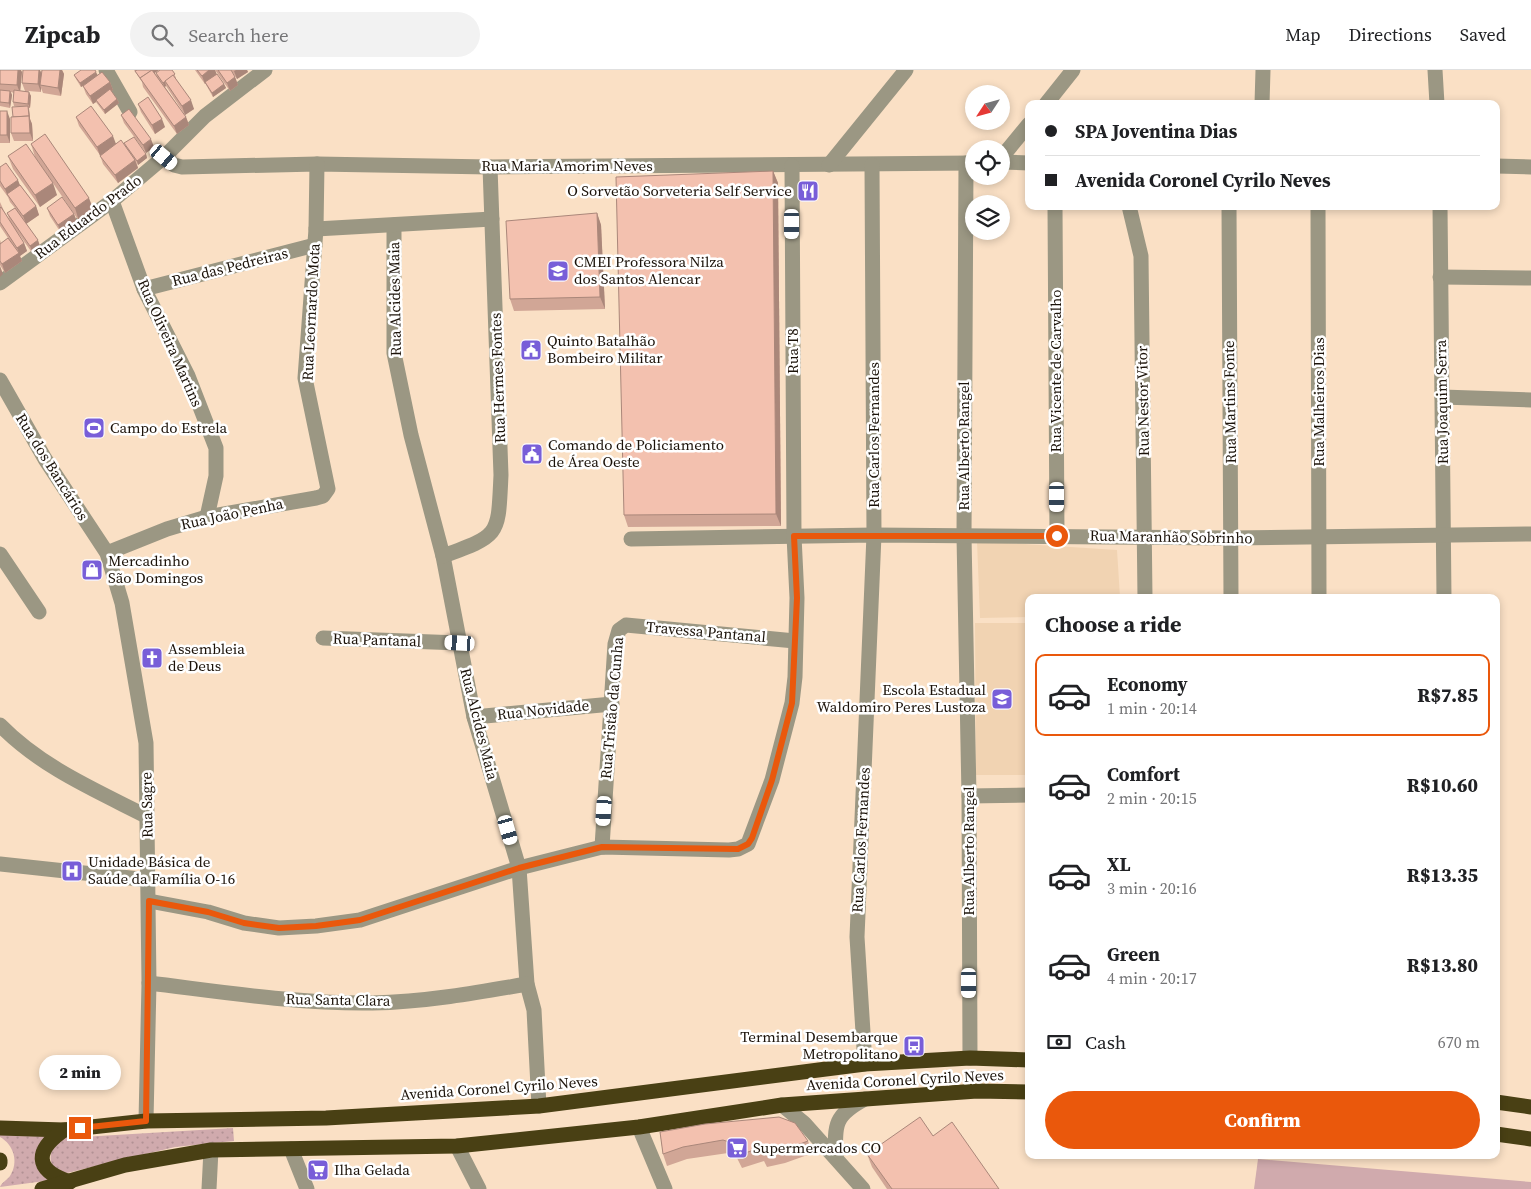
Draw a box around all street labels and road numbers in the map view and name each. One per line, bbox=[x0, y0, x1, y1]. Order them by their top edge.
street label: Rua Maria Amorim Neves bbox=[481, 155, 653, 176]
street label: Rua Eduardo Prado bbox=[30, 169, 145, 264]
street label: Rua Alcides Maia bbox=[383, 241, 406, 357]
street label: Rua das Pedreiras bbox=[170, 242, 290, 291]
street label: Rua Leornardo Mota bbox=[296, 242, 325, 381]
street label: Rua Oliveira Martins bbox=[133, 276, 208, 410]
street label: Rua Vicente de Carvalho bbox=[1045, 289, 1066, 453]
street label: Rua Hermes Fontes bbox=[485, 312, 510, 444]
street label: Rua T8 bbox=[782, 328, 803, 374]
street label: Rua Malheiros Dias bbox=[1308, 337, 1329, 467]
street label: Rua Joaquim Serra bbox=[1430, 339, 1453, 465]
street label: Rua Martins Fonte bbox=[1218, 340, 1241, 464]
street label: Rua Nestor Vitor bbox=[1131, 345, 1154, 456]
street label: Rua Carlos Fernandes bbox=[863, 362, 884, 508]
street label: Rua Alberto Rangel bbox=[953, 381, 974, 511]
street label: Rua dos Bancários bbox=[11, 409, 94, 524]
street label: Rua João Penha bbox=[179, 492, 285, 535]
street label: Rua Maranhão Sobrinho bbox=[1089, 525, 1253, 548]
street label: Travessa Pantanal bbox=[645, 616, 767, 647]
street label: Rua Pantanal bbox=[332, 627, 422, 652]
street label: Rua Tristão da Cunha bbox=[595, 636, 628, 780]
street label: Rua Alcides Maia bbox=[455, 666, 504, 782]
street label: Rua Novidade bbox=[496, 694, 591, 725]
street label: Rua Carlos Fernandes bbox=[846, 767, 875, 913]
street label: Rua Sagre bbox=[135, 771, 158, 838]
street label: Rua Alberto Rangel bbox=[958, 786, 979, 916]
street label: Rua Santa Clara bbox=[285, 988, 391, 1011]
street label: Avenida Coronel Cyrilo Neves bbox=[806, 1064, 1004, 1095]
street label: Avenida Coronel Cyrilo Neves bbox=[400, 1070, 598, 1105]

